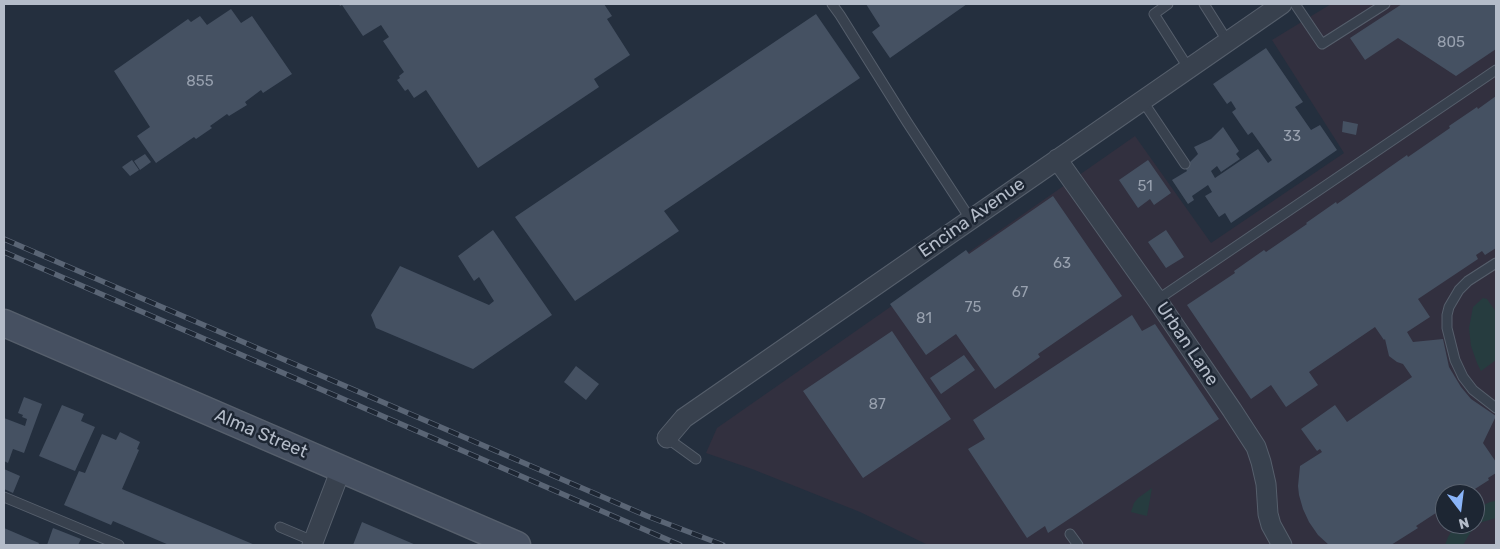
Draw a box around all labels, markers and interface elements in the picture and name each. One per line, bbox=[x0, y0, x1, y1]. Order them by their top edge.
house number: 805 bbox=[1437, 34, 1465, 52]
house number: 855 bbox=[186, 73, 214, 91]
house number: 33 bbox=[1283, 128, 1301, 146]
street label: Encina Avenue bbox=[915, 173, 1029, 263]
house number: 51 bbox=[1137, 178, 1153, 196]
house number: 63 bbox=[1053, 255, 1071, 273]
house number: 67 bbox=[1012, 284, 1028, 302]
street label: Urban Lane bbox=[1151, 298, 1223, 390]
house number: 75 bbox=[965, 299, 981, 317]
house number: 81 bbox=[916, 310, 932, 328]
house number: 87 bbox=[868, 396, 886, 414]
street label: Alma Street bbox=[211, 405, 311, 463]
north arrow bbox=[1435, 484, 1485, 534]
text: N bbox=[1457, 513, 1471, 533]

